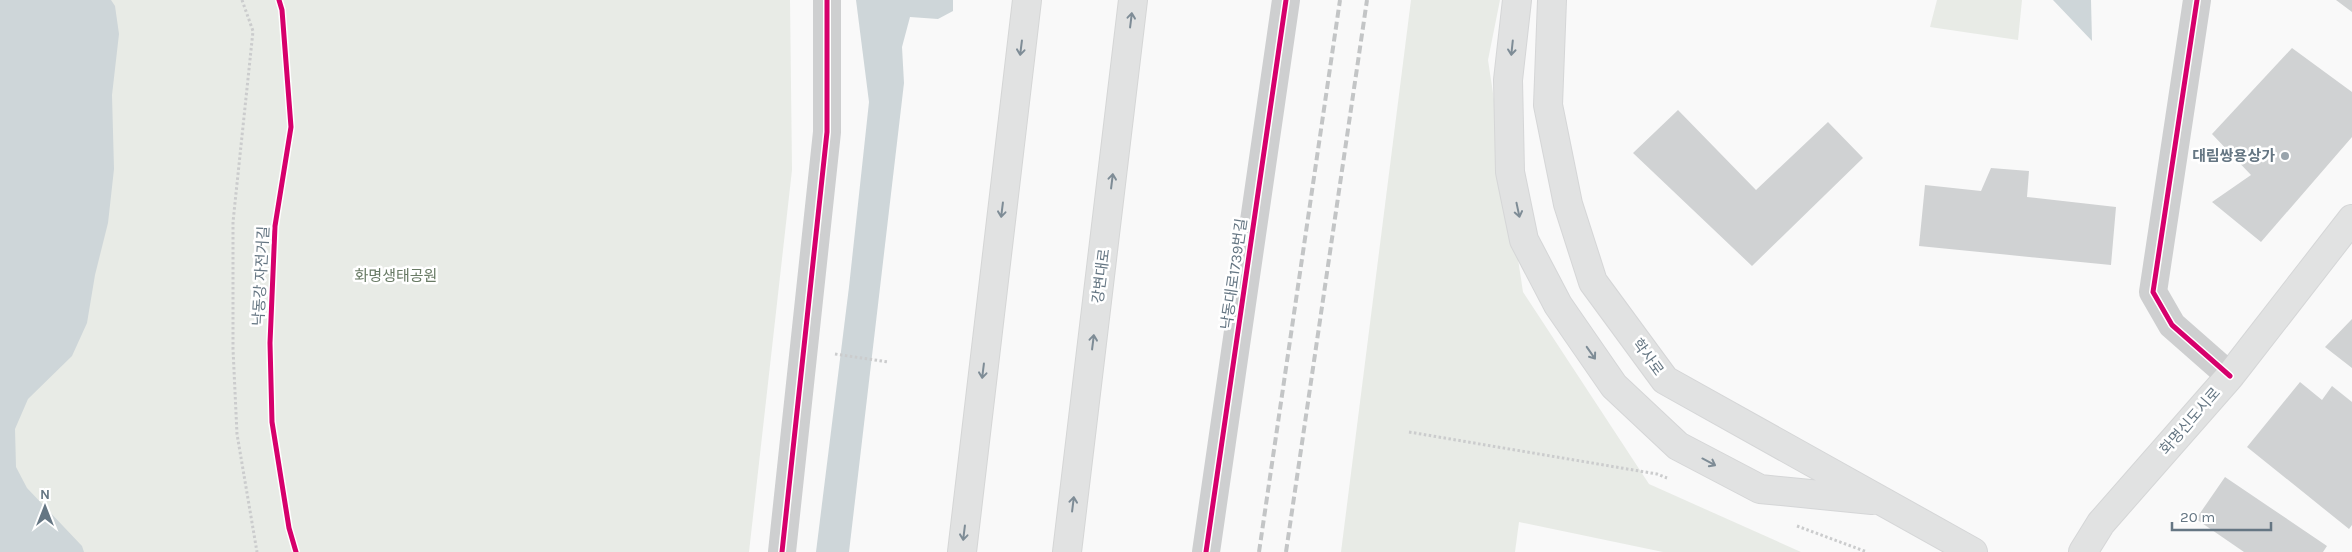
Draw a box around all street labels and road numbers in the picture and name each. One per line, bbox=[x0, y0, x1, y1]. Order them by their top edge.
street label: 낙동대로1739번길 bbox=[1217, 217, 1251, 331]
street label: 낙동강 자전거길 bbox=[249, 226, 273, 326]
street label: 강변대로 bbox=[1089, 248, 1113, 304]
street label: 학사로 bbox=[1629, 335, 1667, 379]
street label: 화명신도시로 bbox=[2156, 384, 2224, 458]

